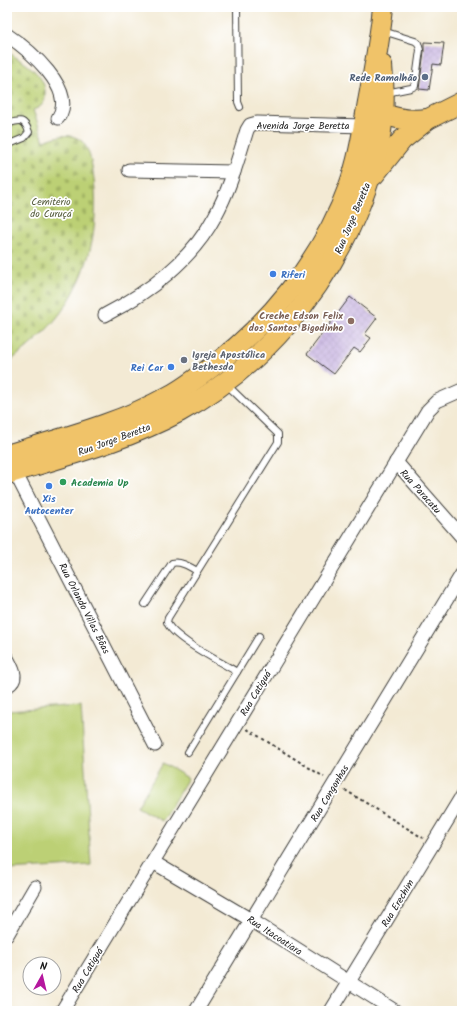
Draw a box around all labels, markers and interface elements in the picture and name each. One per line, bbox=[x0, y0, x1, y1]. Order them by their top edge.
place label: Rede Ramalhão bbox=[350, 70, 417, 86]
marker: Rede Ramalhão bbox=[420, 72, 430, 82]
street label: Avenida Jorge Beretta bbox=[256, 118, 350, 134]
street label: Rua Jorge Beretta bbox=[331, 180, 375, 257]
park label: Cemitério do Curuçá bbox=[30, 194, 73, 222]
place label: Riferi bbox=[281, 267, 305, 283]
marker: Riferi bbox=[268, 269, 278, 279]
place label: Creche Edson Felix dos Santos Bigodinho bbox=[249, 308, 343, 336]
marker: Creche Edson Felix dos Santos Bigodinho bbox=[346, 316, 356, 326]
place label: Igreja Apostólica Bethesda bbox=[192, 347, 265, 375]
marker: Igreja Apostólica Bethesda bbox=[179, 355, 189, 365]
place label: Rei Car bbox=[131, 360, 163, 376]
marker: Rei Car bbox=[166, 362, 176, 372]
street label: Rua Jorge Beretta bbox=[76, 419, 153, 460]
street label: Rua Paracatu bbox=[396, 466, 445, 518]
place label: Academia Up bbox=[71, 475, 129, 491]
marker: Academia Up bbox=[58, 477, 68, 487]
marker: Xis Autocenter bbox=[44, 481, 54, 491]
place label: Xis Autocenter bbox=[25, 491, 74, 519]
street label: Rua Orlando Villas Bôas bbox=[54, 560, 114, 657]
street label: Rua Catiguá bbox=[236, 667, 276, 719]
street label: Rua Congonhas bbox=[306, 761, 354, 825]
street label: Rua Erechim bbox=[377, 877, 418, 930]
street label: Rua Itacoatiara bbox=[243, 912, 306, 960]
street label: Rua Catiguá bbox=[68, 944, 108, 996]
north arrow bbox=[22, 956, 62, 996]
text: N bbox=[39, 958, 48, 976]

